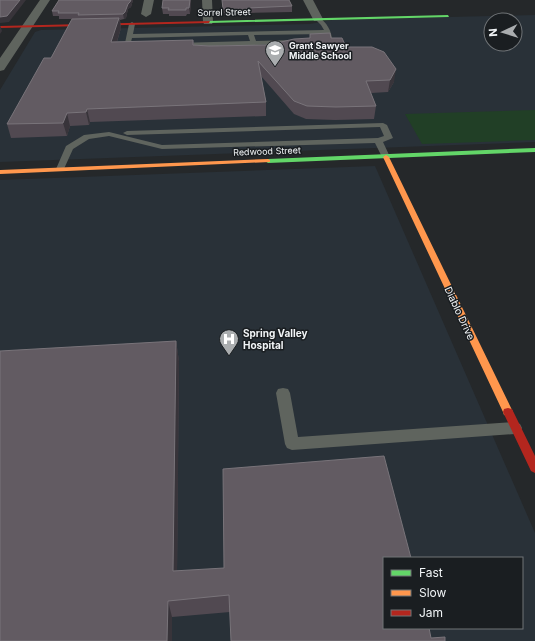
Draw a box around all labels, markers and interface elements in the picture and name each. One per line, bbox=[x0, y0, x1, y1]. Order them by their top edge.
street label: Sorrel Street bbox=[197, 6, 251, 18]
north arrow bbox=[483, 12, 523, 52]
text: N bbox=[486, 28, 500, 37]
school or university icon: Grant Sawyer Middle School bbox=[264, 39, 286, 67]
place label: Grant Sawyer Middle School bbox=[289, 40, 351, 61]
street label: Redwood Street bbox=[233, 144, 301, 158]
street label: Diablo Drive bbox=[442, 284, 478, 342]
place label: Spring Valley Hospital bbox=[243, 327, 308, 351]
hospital icon: Spring Valley Hospital bbox=[218, 328, 240, 356]
legend bbox=[383, 557, 523, 629]
text: Fast bbox=[419, 565, 443, 580]
text: Slow bbox=[419, 585, 447, 600]
text: Jam bbox=[419, 605, 443, 620]

